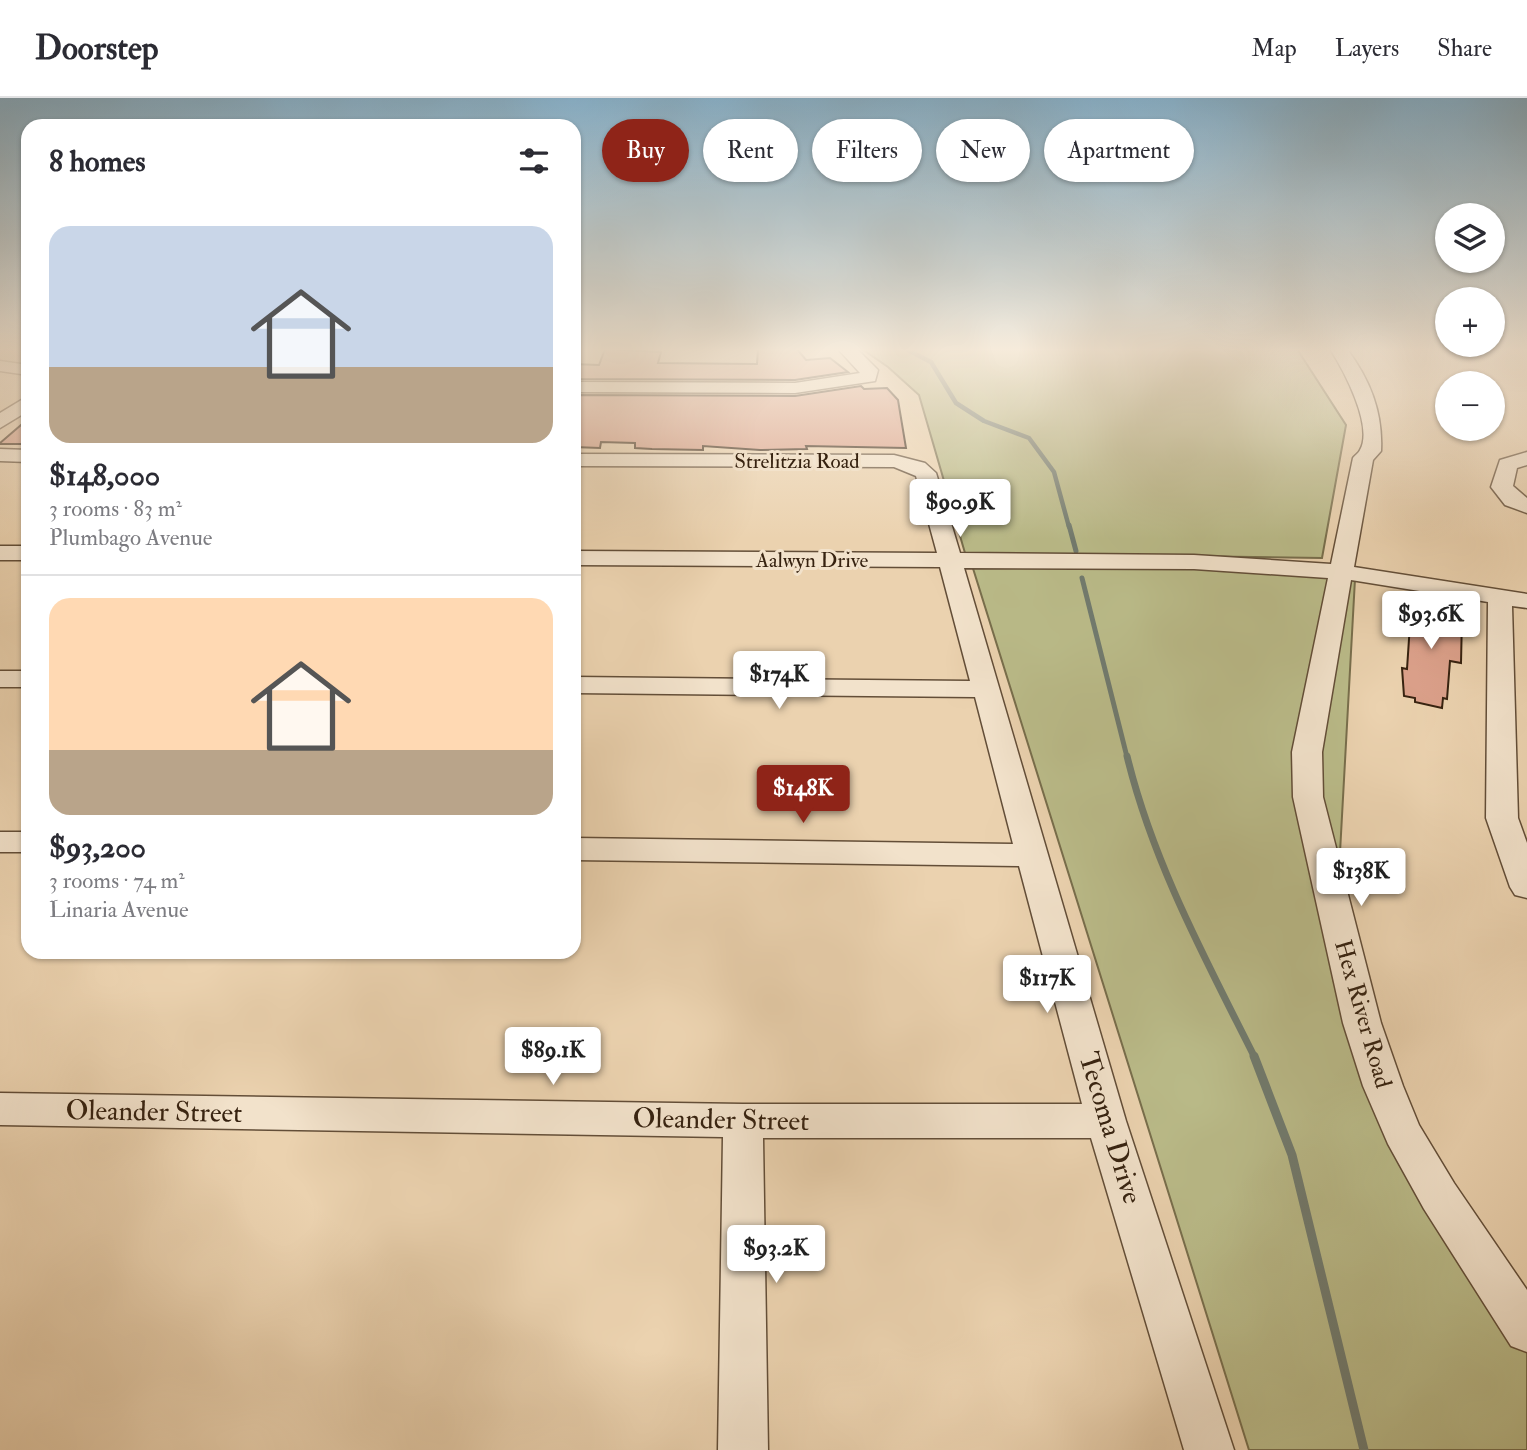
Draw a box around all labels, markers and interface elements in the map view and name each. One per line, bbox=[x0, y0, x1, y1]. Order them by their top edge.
text: Doorstep bbox=[35, 28, 158, 69]
text: Map bbox=[1252, 33, 1297, 64]
text: Layers bbox=[1335, 33, 1399, 64]
text: Share bbox=[1437, 33, 1492, 64]
chip: Buy bbox=[602, 119, 689, 182]
chip: Rent bbox=[703, 119, 798, 182]
chip: Filters bbox=[812, 119, 922, 182]
chip: New bbox=[936, 119, 1030, 182]
chip: Apartment bbox=[1044, 119, 1194, 182]
icon: filters bbox=[515, 142, 553, 180]
text: 8 homes bbox=[49, 143, 146, 180]
map controls bbox=[1435, 203, 1505, 441]
button: layers bbox=[1435, 203, 1505, 273]
icon: home bbox=[238, 271, 364, 397]
button: + bbox=[1435, 287, 1505, 357]
button: − bbox=[1435, 371, 1505, 441]
street label: Strelitzia Road bbox=[734, 448, 860, 475]
text: $148,000 bbox=[49, 457, 160, 494]
pin: $90.9K bbox=[903, 480, 1017, 539]
text: $90.9K bbox=[926, 487, 994, 516]
text: 3 rooms · 83 m² bbox=[49, 494, 182, 523]
text: Plumbago Avenue bbox=[49, 523, 212, 552]
street label: Aalwyn Drive bbox=[755, 547, 869, 574]
pin: $93.6K bbox=[1374, 592, 1488, 651]
text: $93.6K bbox=[1398, 599, 1464, 628]
icon: home bbox=[238, 643, 364, 769]
pin: $174K bbox=[730, 652, 828, 711]
text: $174K bbox=[749, 659, 809, 688]
pin: $148K bbox=[754, 766, 852, 825]
text: $148K bbox=[773, 773, 833, 802]
text: $93,200 bbox=[49, 829, 146, 866]
pin: $138K bbox=[1312, 848, 1410, 908]
text: $138K bbox=[1333, 856, 1389, 885]
text: 3 rooms · 74 m² bbox=[49, 866, 185, 895]
text: Linaria Avenue bbox=[49, 895, 189, 924]
street label: Hex River Road bbox=[1327, 936, 1399, 1092]
pin: $117K bbox=[998, 956, 1096, 1015]
text: $117K bbox=[1019, 963, 1075, 992]
pin: $89.1K bbox=[496, 1028, 610, 1087]
text: $89.1K bbox=[521, 1035, 585, 1064]
street label: Tecoma Drive bbox=[1070, 1048, 1150, 1208]
street label: Oleander Street bbox=[65, 1093, 243, 1131]
street label: Oleander Street bbox=[632, 1101, 810, 1139]
pin: $93.2K bbox=[719, 1226, 833, 1285]
text: $93.2K bbox=[743, 1233, 809, 1262]

